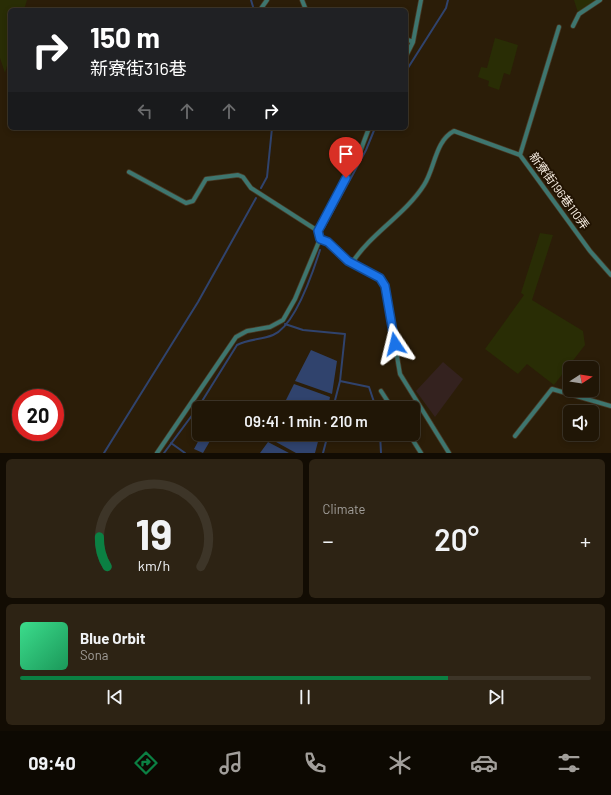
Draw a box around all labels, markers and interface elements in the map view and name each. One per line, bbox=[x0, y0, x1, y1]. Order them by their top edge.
text: 150 m bbox=[90, 20, 160, 54]
icon: right bbox=[24, 24, 76, 76]
text: 新寮街316巷 bbox=[90, 57, 187, 79]
icon: left bbox=[134, 100, 156, 122]
icon: ahead bbox=[176, 100, 198, 122]
icon: ahead bbox=[218, 100, 240, 122]
icon: right bbox=[260, 100, 282, 122]
pin bbox=[329, 137, 363, 178]
icon: arrive bbox=[335, 143, 357, 165]
street label: 新寮街196巷110弄 bbox=[527, 149, 592, 232]
position arrow bbox=[374, 323, 416, 365]
north arrow bbox=[563, 361, 599, 397]
map controls bbox=[563, 361, 599, 441]
speed limit sign: 20 bbox=[12, 389, 64, 441]
button: sound bbox=[563, 405, 599, 441]
text: 09:41 · 1 min · 210 m bbox=[244, 412, 368, 430]
text: Climate bbox=[323, 501, 366, 517]
text: 19 bbox=[136, 507, 173, 557]
text: 20° bbox=[434, 521, 479, 557]
text: − bbox=[323, 527, 334, 553]
text: + bbox=[580, 527, 591, 553]
text: km/h bbox=[138, 556, 170, 573]
text: Blue Orbit bbox=[80, 629, 145, 647]
text: Sona bbox=[80, 647, 108, 663]
icon: previous bbox=[104, 686, 126, 708]
icon: pause bbox=[294, 686, 316, 708]
icon: next bbox=[485, 686, 507, 708]
icon: directions bbox=[132, 749, 160, 777]
icon: music bbox=[217, 749, 245, 777]
icon: phone bbox=[301, 749, 329, 777]
icon: climate bbox=[386, 749, 414, 777]
icon: car bbox=[470, 749, 498, 777]
icon: filters bbox=[555, 749, 583, 777]
text: 09:40 bbox=[28, 752, 76, 774]

